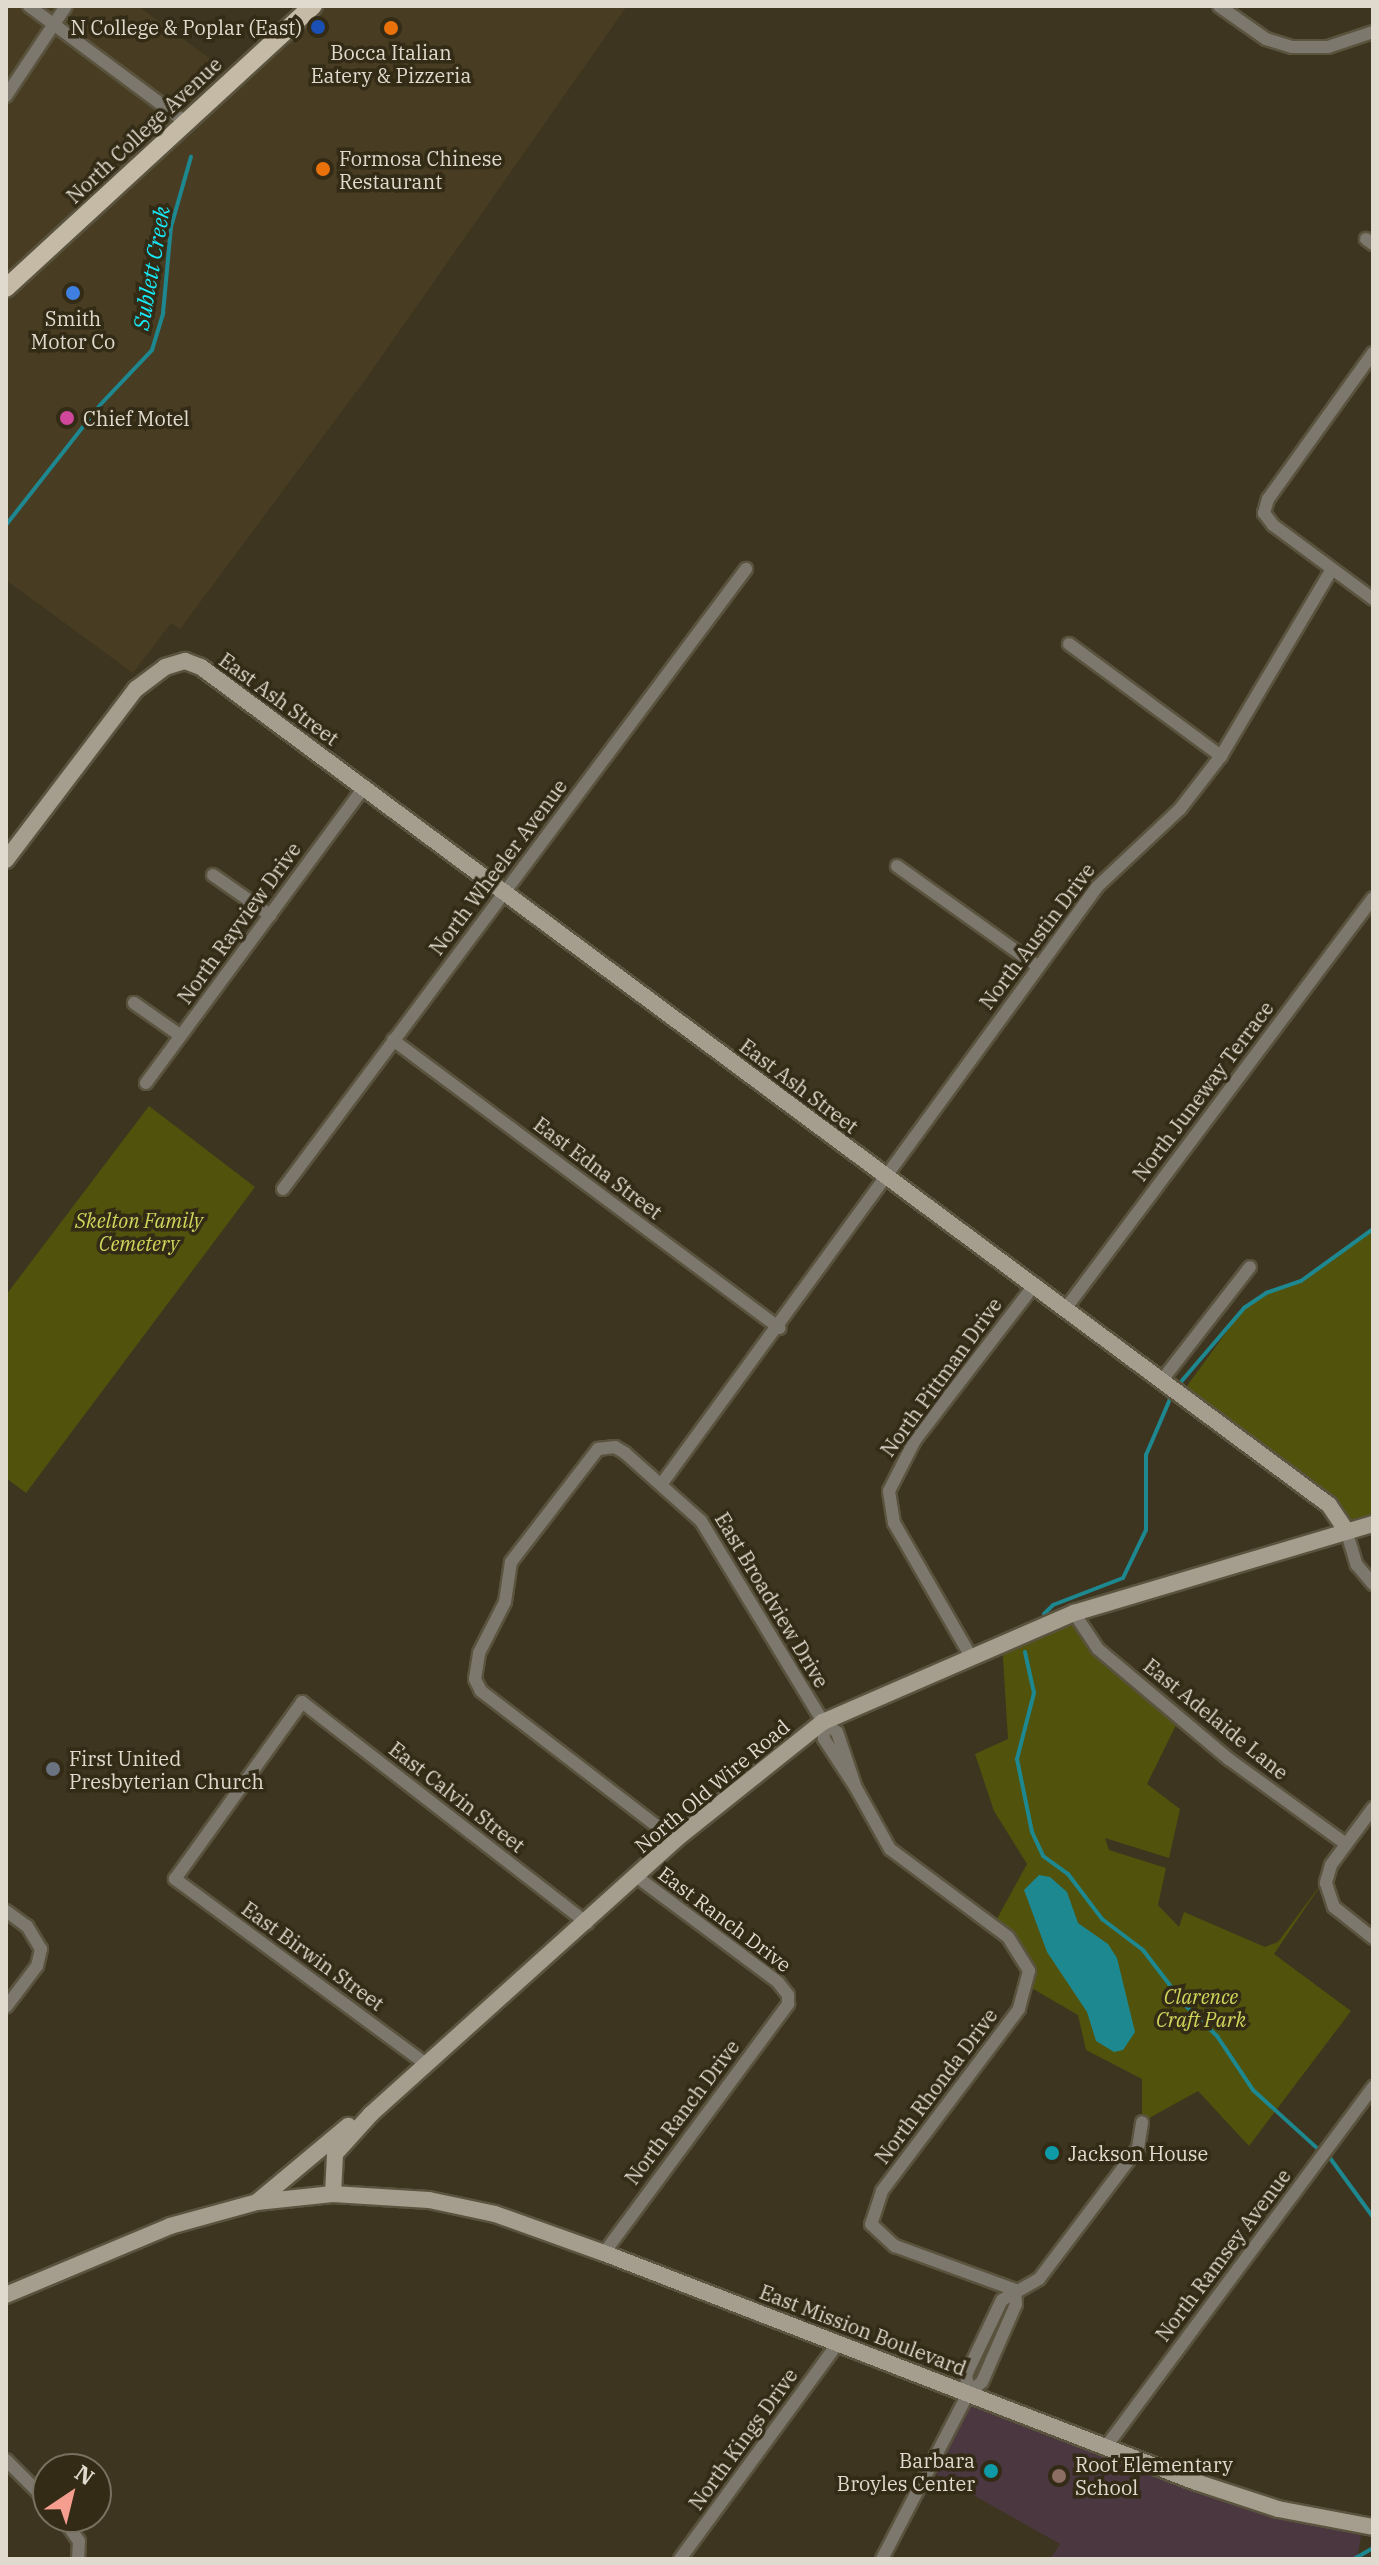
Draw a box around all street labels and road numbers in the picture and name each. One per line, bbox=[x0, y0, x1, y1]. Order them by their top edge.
street label: North College Avenue bbox=[62, 52, 226, 208]
street label: East Ash Street bbox=[215, 648, 343, 750]
street label: North Wheeler Avenue bbox=[424, 774, 572, 960]
street label: North Rayview Drive bbox=[172, 838, 306, 1008]
street label: North Austin Drive bbox=[974, 858, 1100, 1014]
street label: North Juneway Terrace bbox=[1128, 996, 1278, 1186]
street label: East Ash Street bbox=[735, 1034, 863, 1138]
street label: East Edna Street bbox=[529, 1112, 667, 1224]
street label: North Pittman Drive bbox=[875, 1293, 1007, 1461]
street label: East Broadview Drive bbox=[710, 1508, 834, 1692]
street label: East Adelaide Lane bbox=[1139, 1653, 1293, 1785]
street label: North Old Wire Road bbox=[630, 1714, 794, 1858]
street label: East Calvin Street bbox=[384, 1737, 530, 1857]
street label: East Ranch Drive bbox=[654, 1861, 796, 1977]
street label: East Birwin Street bbox=[237, 1896, 389, 2016]
street label: North Rhonda Drive bbox=[870, 2004, 1002, 2168]
street label: North Ranch Drive bbox=[620, 2035, 744, 2189]
street label: North Ramsey Avenue bbox=[1150, 2164, 1296, 2346]
street label: East Mission Boulevard bbox=[756, 2279, 970, 2381]
street label: North Kings Drive bbox=[684, 2364, 802, 2514]

